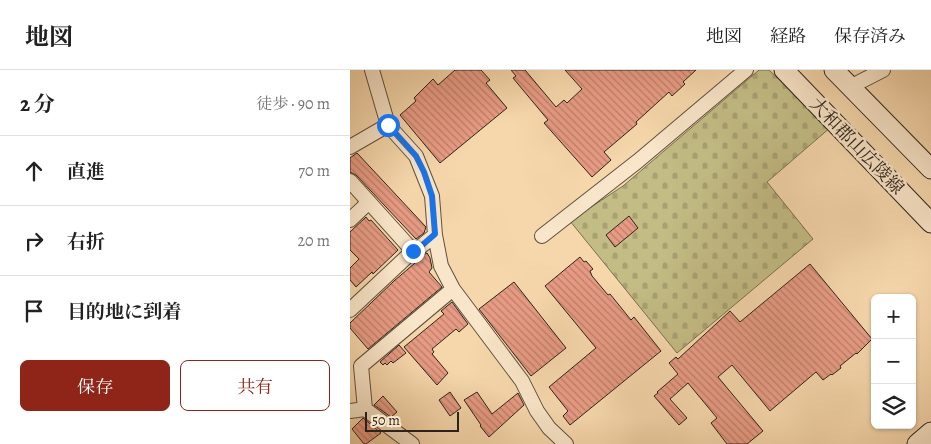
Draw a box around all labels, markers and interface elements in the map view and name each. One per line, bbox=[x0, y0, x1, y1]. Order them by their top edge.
text: 地図 bbox=[25, 21, 73, 53]
text: 地図 bbox=[706, 24, 742, 48]
text: 経路 bbox=[770, 24, 806, 48]
text: 保存済み bbox=[834, 24, 906, 48]
text: 2 分 bbox=[20, 90, 55, 118]
street label: 大和郡山広陵線 bbox=[805, 92, 909, 200]
text: 徒歩 · 90 m bbox=[256, 93, 330, 115]
route start bbox=[377, 114, 400, 137]
icon: ahead bbox=[20, 157, 48, 185]
text: 直進 bbox=[67, 159, 105, 185]
text: 70 m bbox=[298, 160, 330, 182]
icon: right bbox=[20, 227, 48, 255]
text: 右折 bbox=[67, 229, 105, 255]
text: 20 m bbox=[297, 230, 330, 252]
route end bbox=[402, 240, 425, 263]
map controls bbox=[871, 294, 916, 429]
button: + bbox=[871, 294, 916, 339]
icon: arrive bbox=[20, 297, 48, 325]
text: 目的地に到着 bbox=[67, 299, 181, 325]
button: − bbox=[871, 339, 916, 384]
button: 保存 bbox=[20, 360, 170, 411]
button: 共有 bbox=[180, 360, 330, 411]
button: layers bbox=[871, 384, 916, 429]
scale bar bbox=[365, 409, 459, 432]
text: 50 m bbox=[372, 411, 400, 430]

